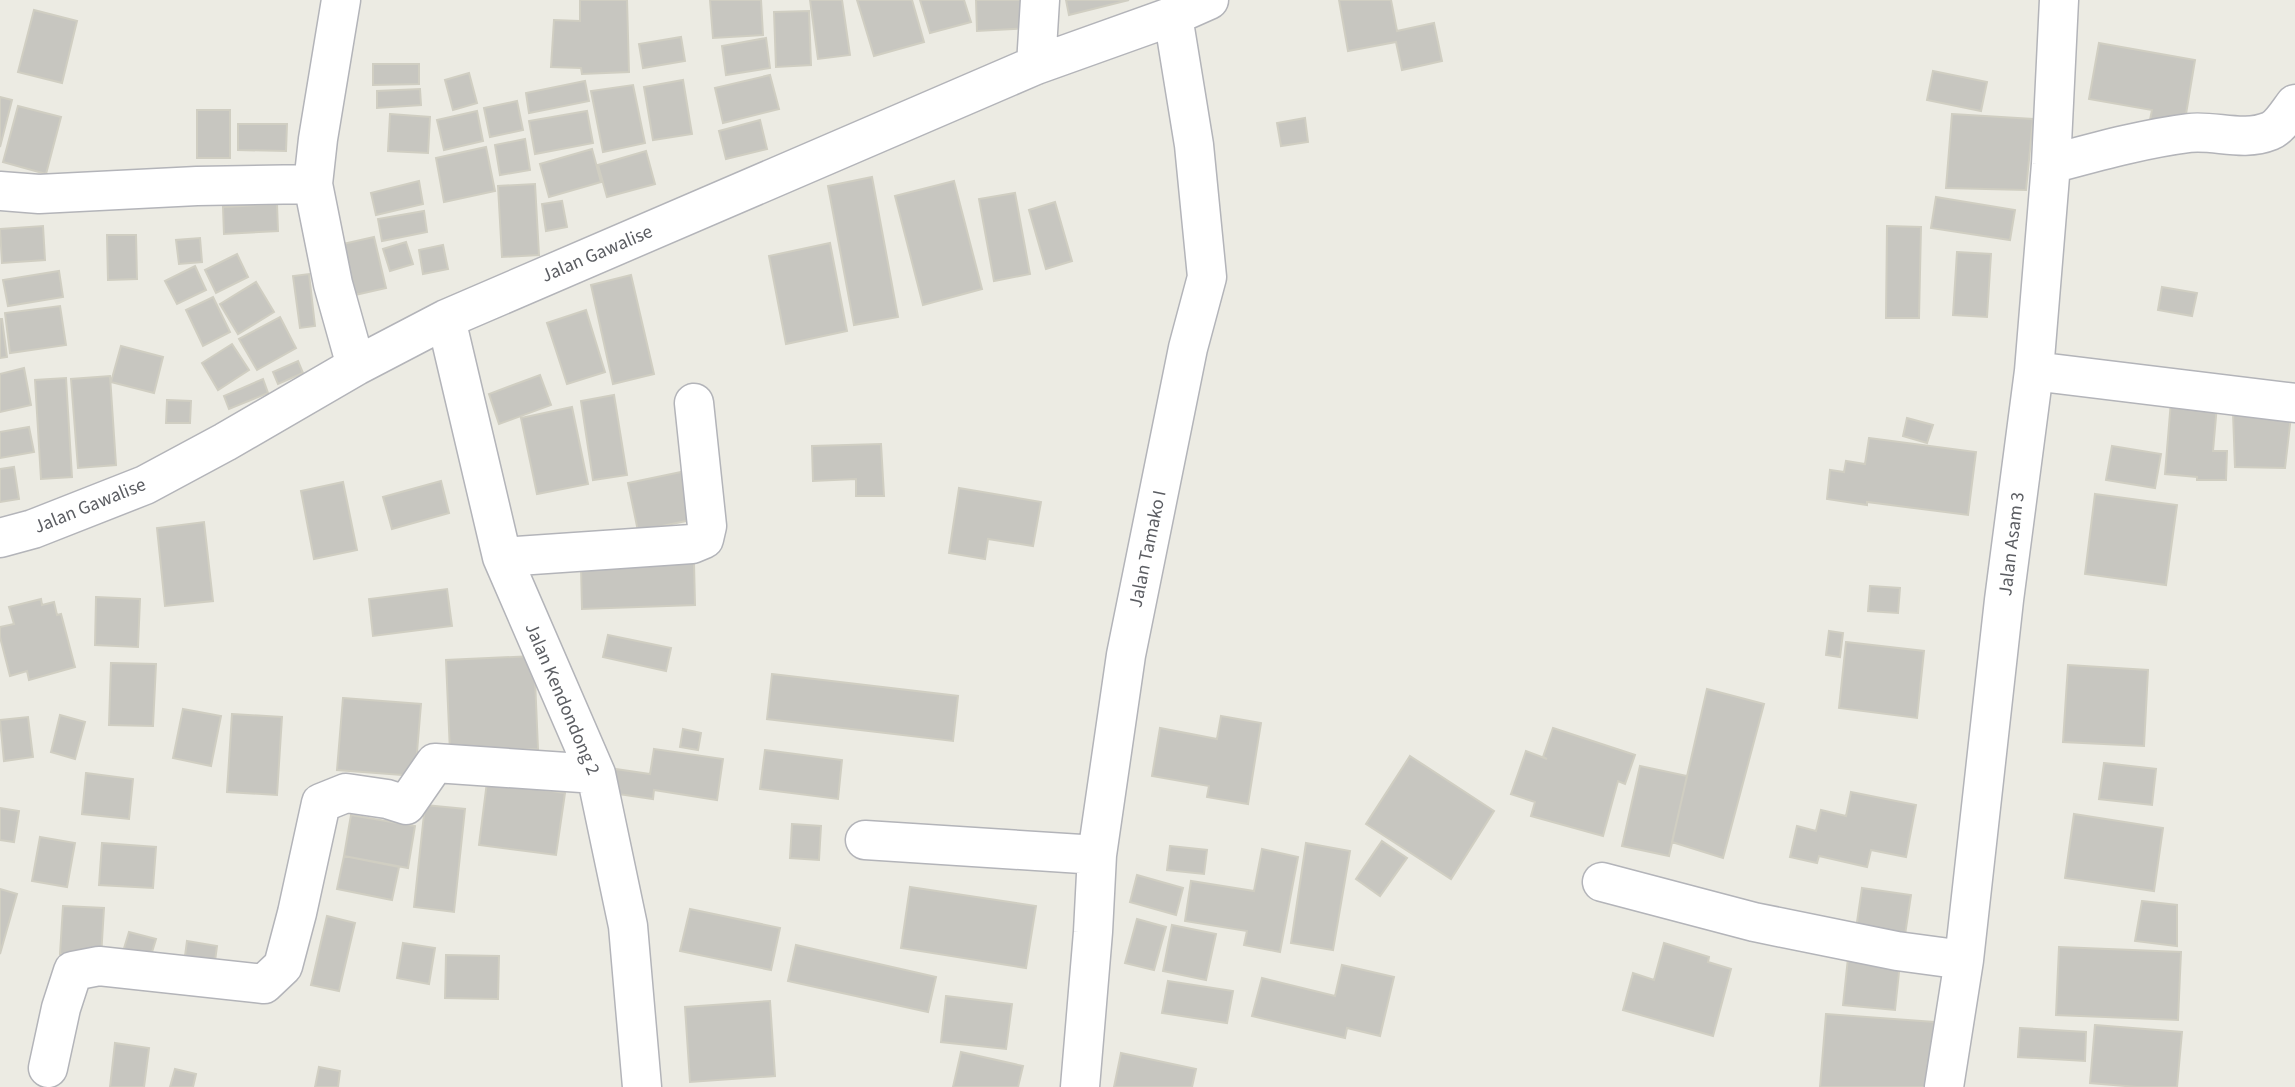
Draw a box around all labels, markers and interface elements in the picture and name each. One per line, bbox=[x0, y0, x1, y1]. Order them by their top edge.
street label: Jalan Gawalise bbox=[537, 218, 657, 290]
street label: Jalan Gawalise bbox=[30, 471, 150, 541]
street label: Jalan Tamako I bbox=[1122, 488, 1174, 610]
street label: Jalan Asam 3 bbox=[1992, 490, 2032, 598]
street label: Jalan Kendondong 2 bbox=[518, 619, 606, 779]

